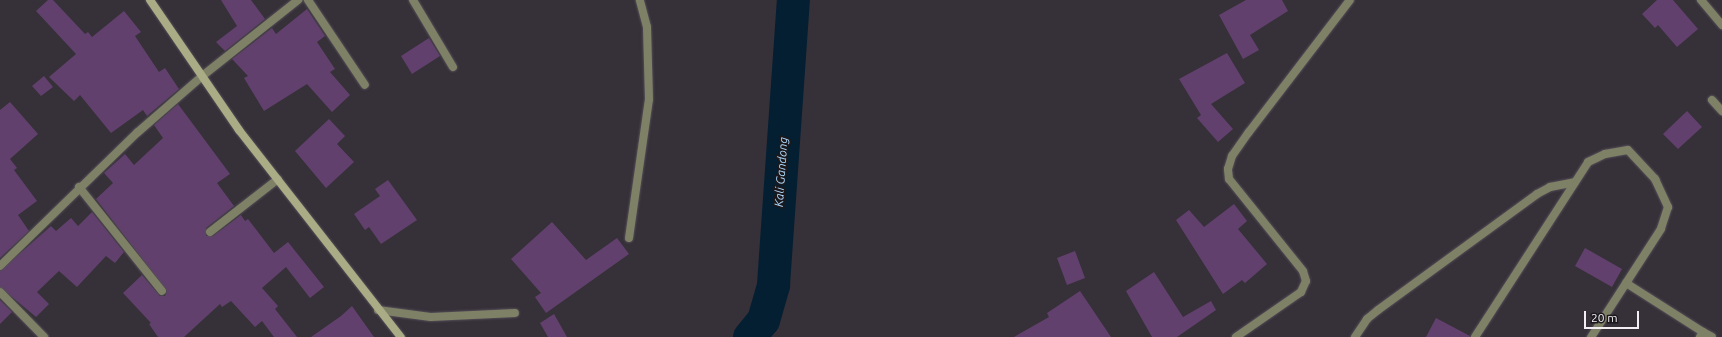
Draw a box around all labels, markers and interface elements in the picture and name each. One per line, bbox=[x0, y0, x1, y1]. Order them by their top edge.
water label: Kali Gandong bbox=[771, 137, 791, 207]
scale bar bbox=[1586, 303, 1641, 329]
text: 20 m bbox=[1591, 311, 1618, 324]

